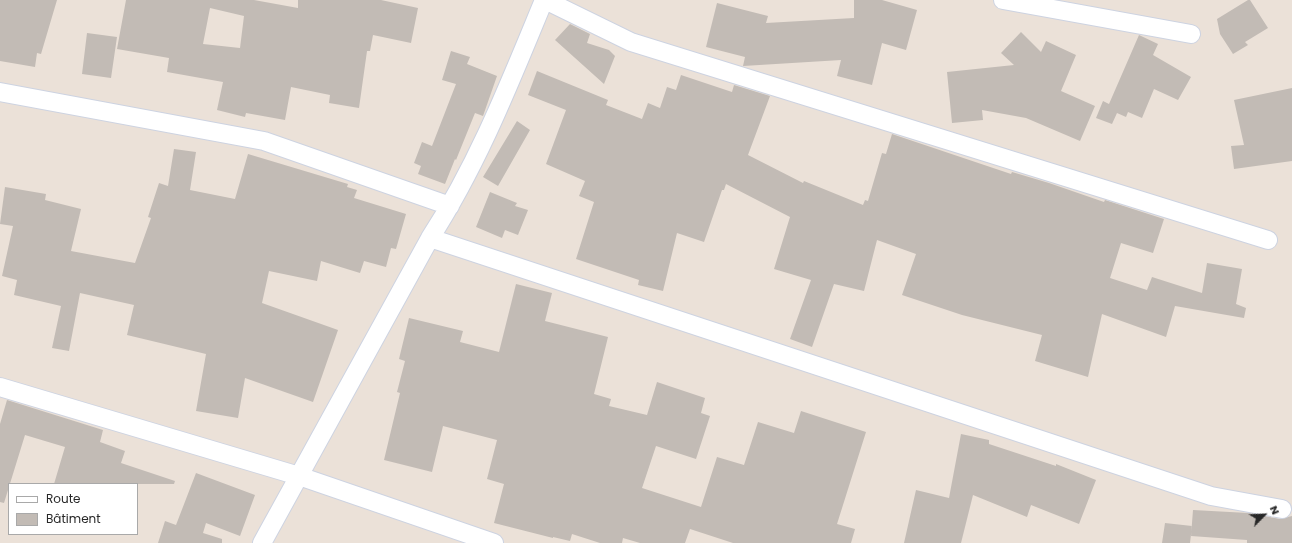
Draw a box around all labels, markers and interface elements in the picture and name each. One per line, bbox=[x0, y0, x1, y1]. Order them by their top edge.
legend bbox=[8, 483, 138, 535]
text: Route bbox=[46, 490, 80, 507]
north arrow bbox=[1244, 495, 1284, 535]
text: N bbox=[1266, 503, 1284, 517]
text: Bâtiment bbox=[46, 510, 101, 527]

